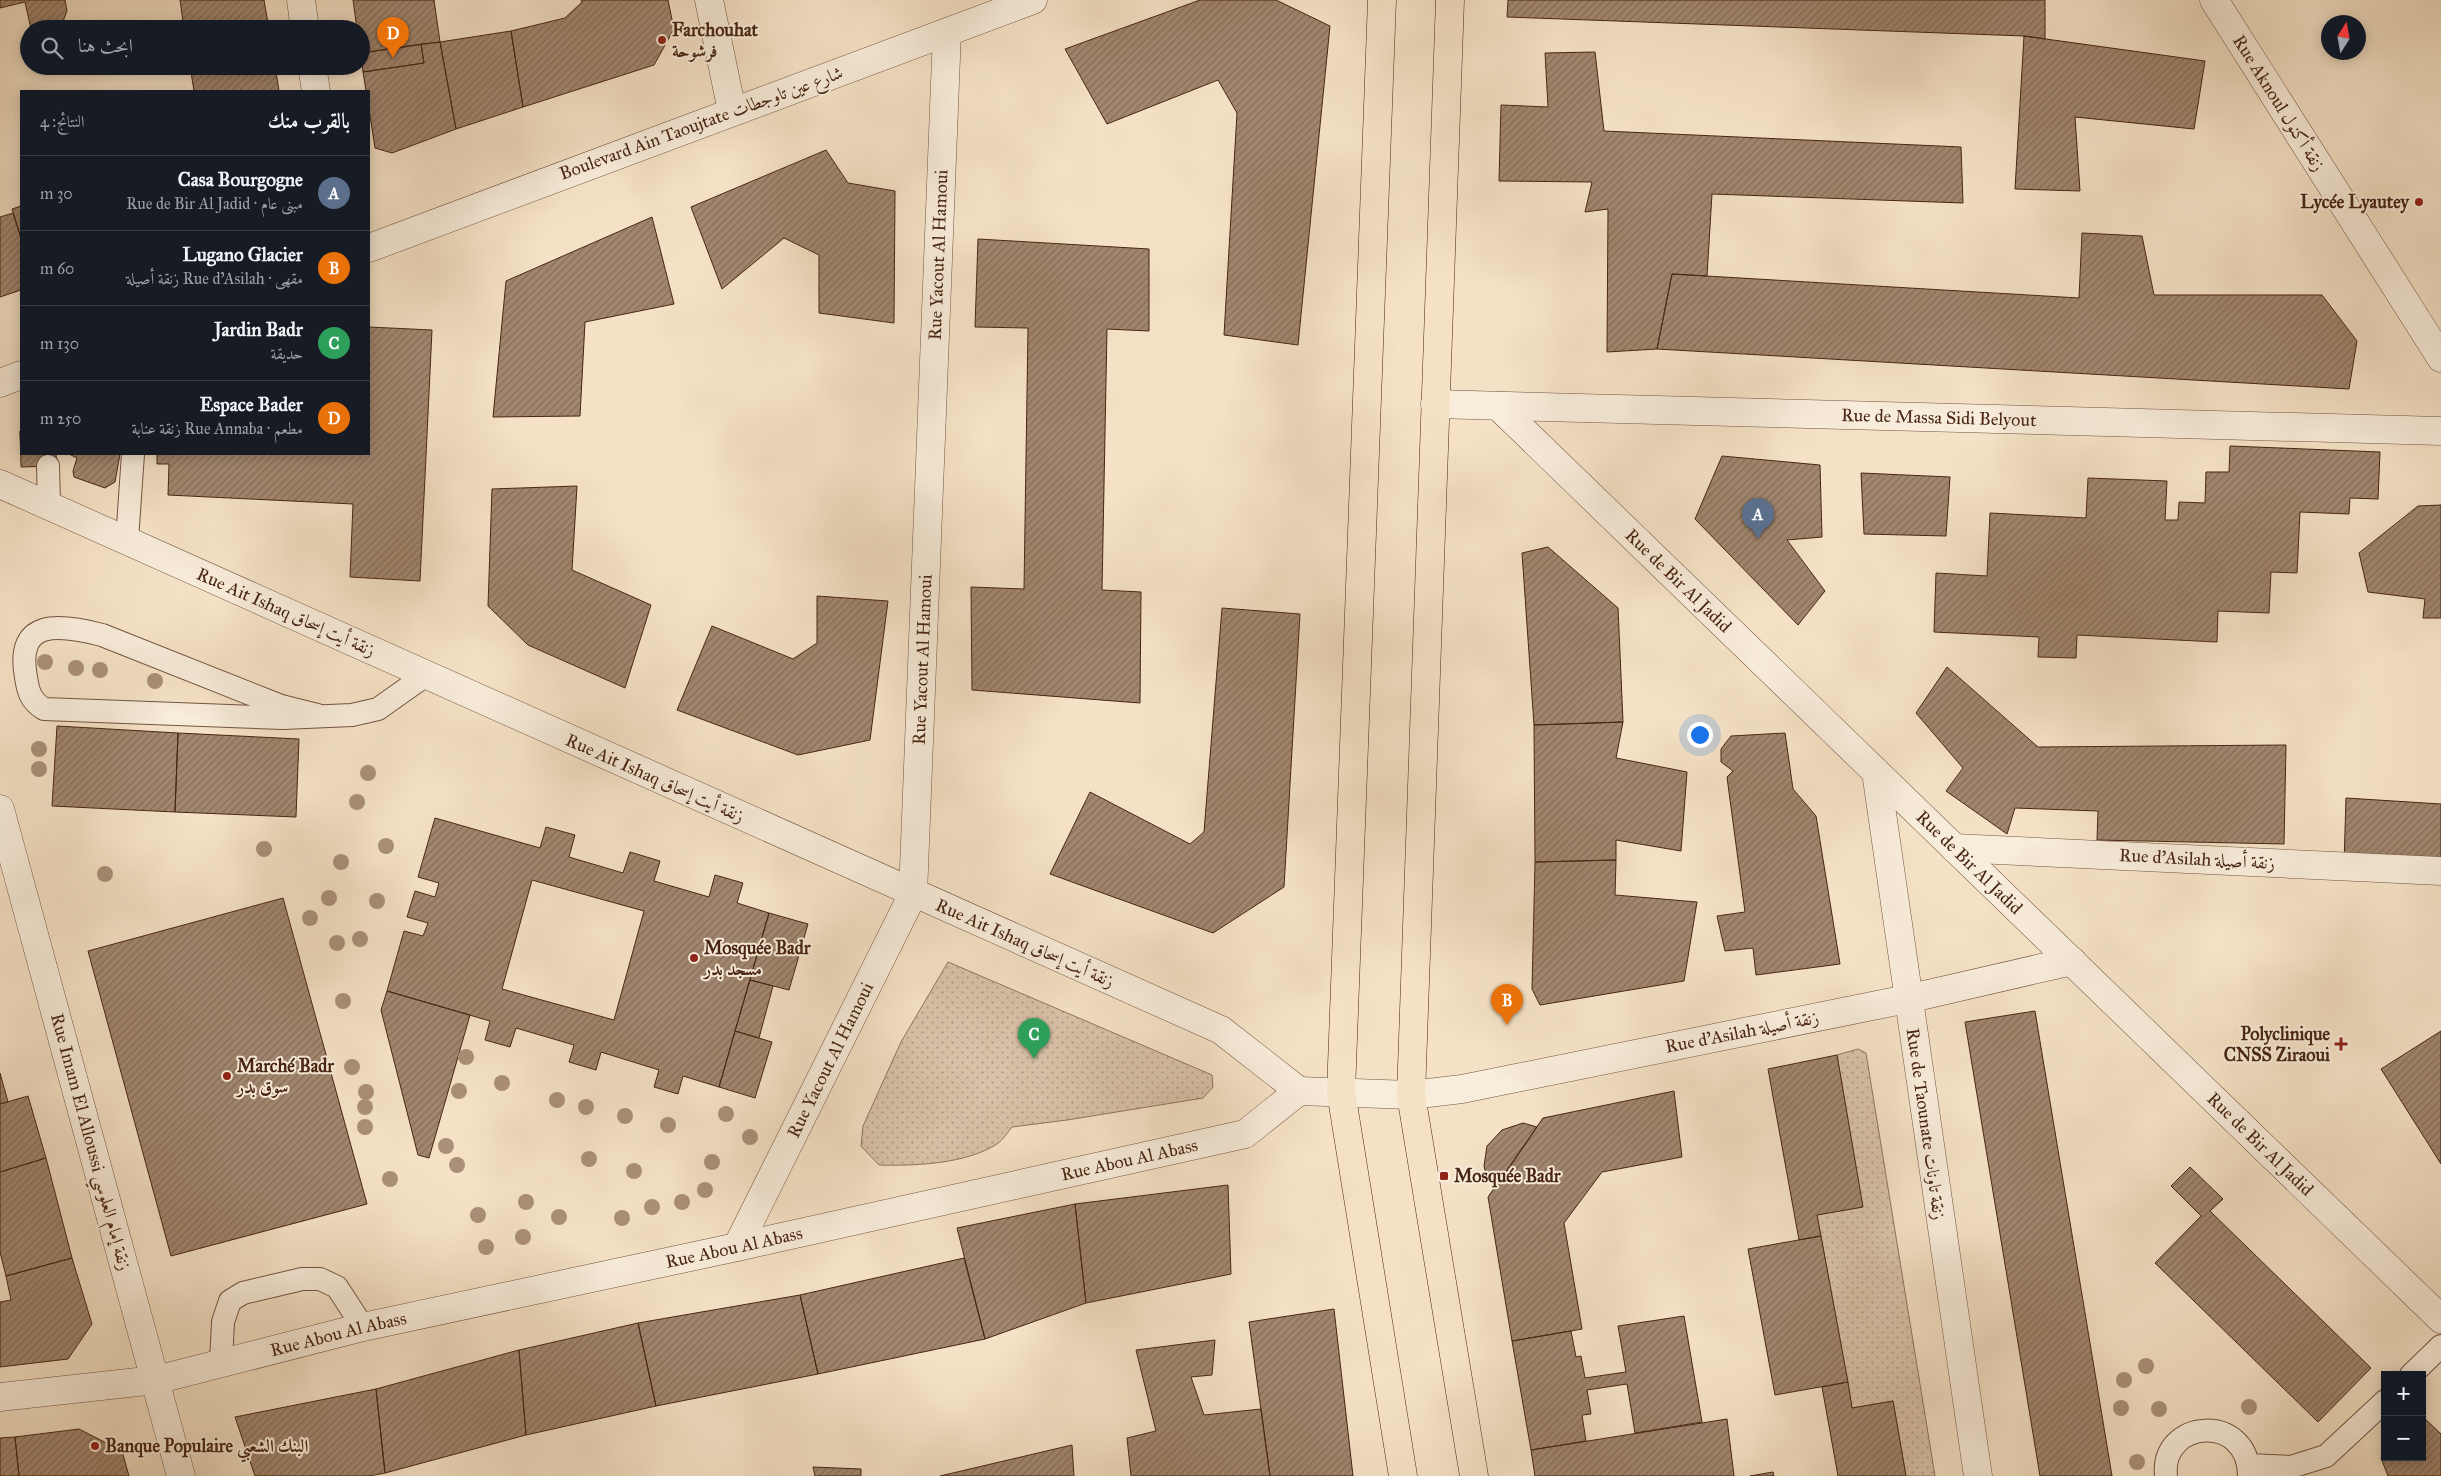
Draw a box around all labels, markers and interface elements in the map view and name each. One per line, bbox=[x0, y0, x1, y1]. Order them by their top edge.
north arrow bbox=[2321, 15, 2366, 60]
pin: D bbox=[377, 17, 409, 58]
place label: Farchouhat فرشوحة bbox=[672, 19, 759, 63]
search box bbox=[20, 20, 370, 75]
street label: Rue Aknoul زنقة أكنول bbox=[2228, 30, 2332, 175]
icon: search bbox=[38, 34, 66, 62]
text: ابحث هنا bbox=[78, 34, 133, 57]
marker: Farchouhat فرشوحة bbox=[656, 34, 668, 46]
street label: Boulevard Ain Taoujtate شارع عين تاوجطات bbox=[556, 61, 847, 188]
text: بالقرب منك bbox=[268, 108, 350, 134]
text: النتائج: 4 bbox=[40, 112, 85, 131]
text: Casa Bourgogne bbox=[178, 168, 303, 191]
street label: Rue Yacout Al Hamoui bbox=[924, 169, 953, 341]
text: 30 m bbox=[40, 184, 73, 203]
text: A bbox=[329, 184, 339, 203]
place label: Lycée Lyautey bbox=[2300, 191, 2411, 214]
text: مبنى عام · Rue de Bir Al Jadid bbox=[126, 194, 303, 213]
marker: Lycée Lyautey bbox=[2413, 196, 2425, 208]
text: Lugano Glacier bbox=[183, 243, 303, 266]
text: 60 m bbox=[40, 259, 74, 278]
text: B bbox=[329, 259, 339, 278]
text: مقهى · Rue d'Asilah زنقة أصيلة bbox=[126, 269, 303, 288]
text: Jardin Badr bbox=[214, 318, 303, 341]
text: 130 m bbox=[40, 334, 79, 353]
text: C bbox=[329, 334, 339, 353]
text: حديقة bbox=[271, 344, 303, 363]
text: Espace Bader bbox=[200, 393, 303, 416]
street label: Rue de Massa Sidi Belyout bbox=[1841, 404, 2037, 431]
text: 250 m bbox=[40, 409, 81, 428]
text: D bbox=[328, 409, 340, 428]
text: مطعم · Rue Annaba زنقة عنابة bbox=[132, 419, 303, 438]
pin: A bbox=[1742, 498, 1774, 539]
street label: Rue de Bir Al Jadid bbox=[1620, 524, 1736, 637]
street label: Rue Ait Ishaq زنقة أيت إسحاق bbox=[193, 561, 380, 662]
street label: Rue Yacout Al Hamoui bbox=[908, 574, 937, 745]
your location bbox=[1687, 722, 1713, 748]
street label: Rue Ait Ishaq زنقة أيت إسحاق bbox=[562, 727, 749, 828]
street label: Rue de Bir Al Jadid bbox=[1911, 806, 2027, 919]
street label: Rue d'Asilah زنقة أصيلة bbox=[2118, 842, 2276, 874]
street label: Rue Ait Ishaq زنقة أيت إسحاق bbox=[932, 892, 1119, 993]
place label: Mosquée Badr مسجد بدر bbox=[702, 937, 812, 980]
marker: Mosquée Badr مسجد بدر bbox=[688, 952, 700, 964]
street label: Rue Yacout Al Hamoui bbox=[782, 978, 878, 1141]
pin: B bbox=[1491, 984, 1523, 1025]
street label: Rue d'Asilah زنقة أصيلة bbox=[1663, 1004, 1821, 1058]
street label: Rue Imam El Alloussi زنقة إمام العلوسي bbox=[40, 1011, 136, 1275]
pin: C bbox=[1018, 1018, 1050, 1059]
place label: Polyclinique CNSS Ziraoui bbox=[2224, 1023, 2331, 1066]
street label: Rue de Taounate زنقة تاونات bbox=[1902, 1027, 1950, 1221]
marker: Polyclinique CNSS Ziraoui bbox=[2334, 1037, 2348, 1051]
place label: Marché Badr سوق بدر bbox=[235, 1055, 335, 1098]
marker: Marché Badr سوق بدر bbox=[221, 1070, 233, 1082]
street label: Rue de Bir Al Jadid bbox=[2202, 1088, 2318, 1201]
street label: Rue Abou Al Abass bbox=[1059, 1134, 1200, 1186]
place label: Mosquée Badr bbox=[1454, 1165, 1562, 1188]
marker: Mosquée Badr bbox=[1438, 1170, 1450, 1182]
street label: Rue Abou Al Abass bbox=[663, 1222, 805, 1273]
street label: Rue Abou Al Abass bbox=[268, 1307, 409, 1361]
map controls bbox=[2381, 1371, 2426, 1461]
button: + bbox=[2381, 1371, 2426, 1416]
button: − bbox=[2381, 1416, 2426, 1461]
place label: Banque Populaire البنك الشعبي bbox=[105, 1435, 308, 1463]
marker: Banque Populaire البنك الشعبي bbox=[89, 1440, 101, 1452]

